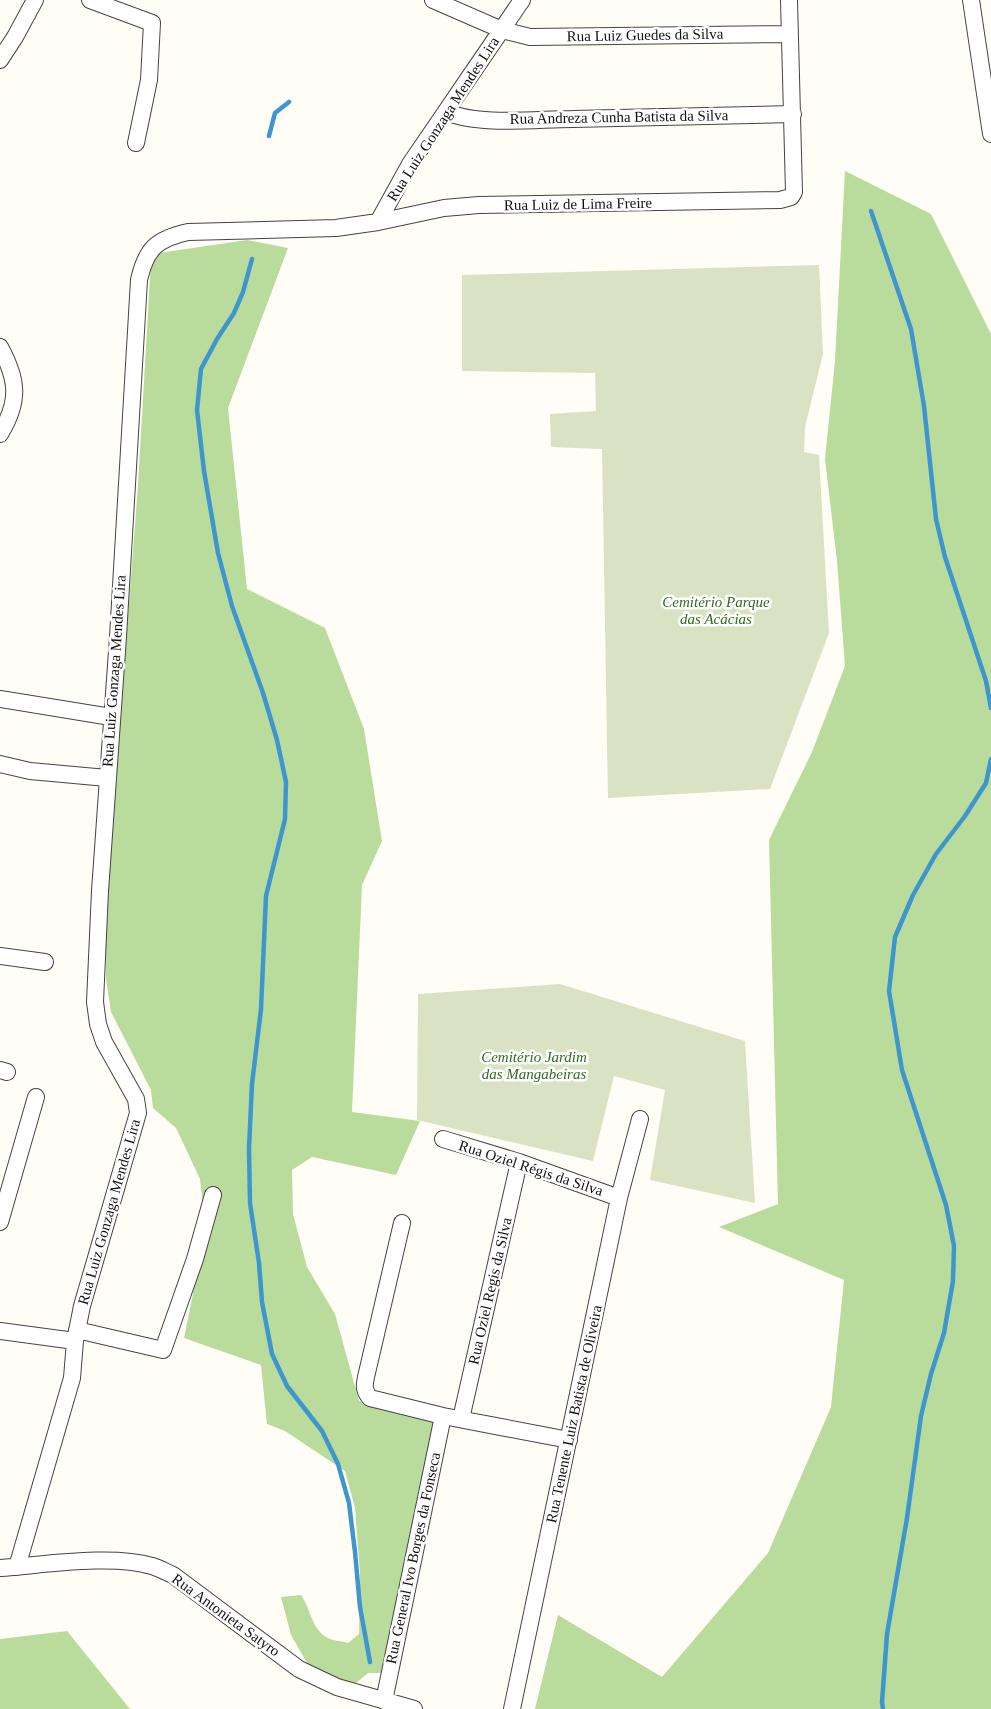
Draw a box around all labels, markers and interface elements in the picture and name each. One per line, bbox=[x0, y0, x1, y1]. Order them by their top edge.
street label: Rua Luiz Guedes da Silva bbox=[567, 26, 724, 44]
street label: Rua Luiz Gonzaga Mendes Lira bbox=[384, 34, 502, 204]
street label: Rua Andreza Cunha Batista da Silva bbox=[510, 107, 729, 127]
street label: Rua Luiz de Lima Freire bbox=[504, 195, 653, 213]
street label: Rua Luiz Gonzaga Mendes Lira bbox=[99, 574, 129, 768]
park label: Cemitério Parque das Acácias bbox=[662, 594, 770, 627]
park label: Cemitério Jardim das Mangabeiras bbox=[481, 1049, 587, 1082]
street label: Rua Luiz Gonzaga Mendes Lira bbox=[75, 1117, 143, 1307]
street label: Rua Oziel Régis da Silva bbox=[457, 1137, 606, 1199]
street label: Rua Oziel Regis da Silva bbox=[465, 1215, 515, 1366]
street label: Rua Tenente Luiz Batista de Oliveira bbox=[543, 1303, 605, 1524]
street label: Rua General Ivo Borges da Fonseca bbox=[383, 1450, 443, 1665]
street label: Rua Antonieta Satyro bbox=[169, 1571, 283, 1659]

